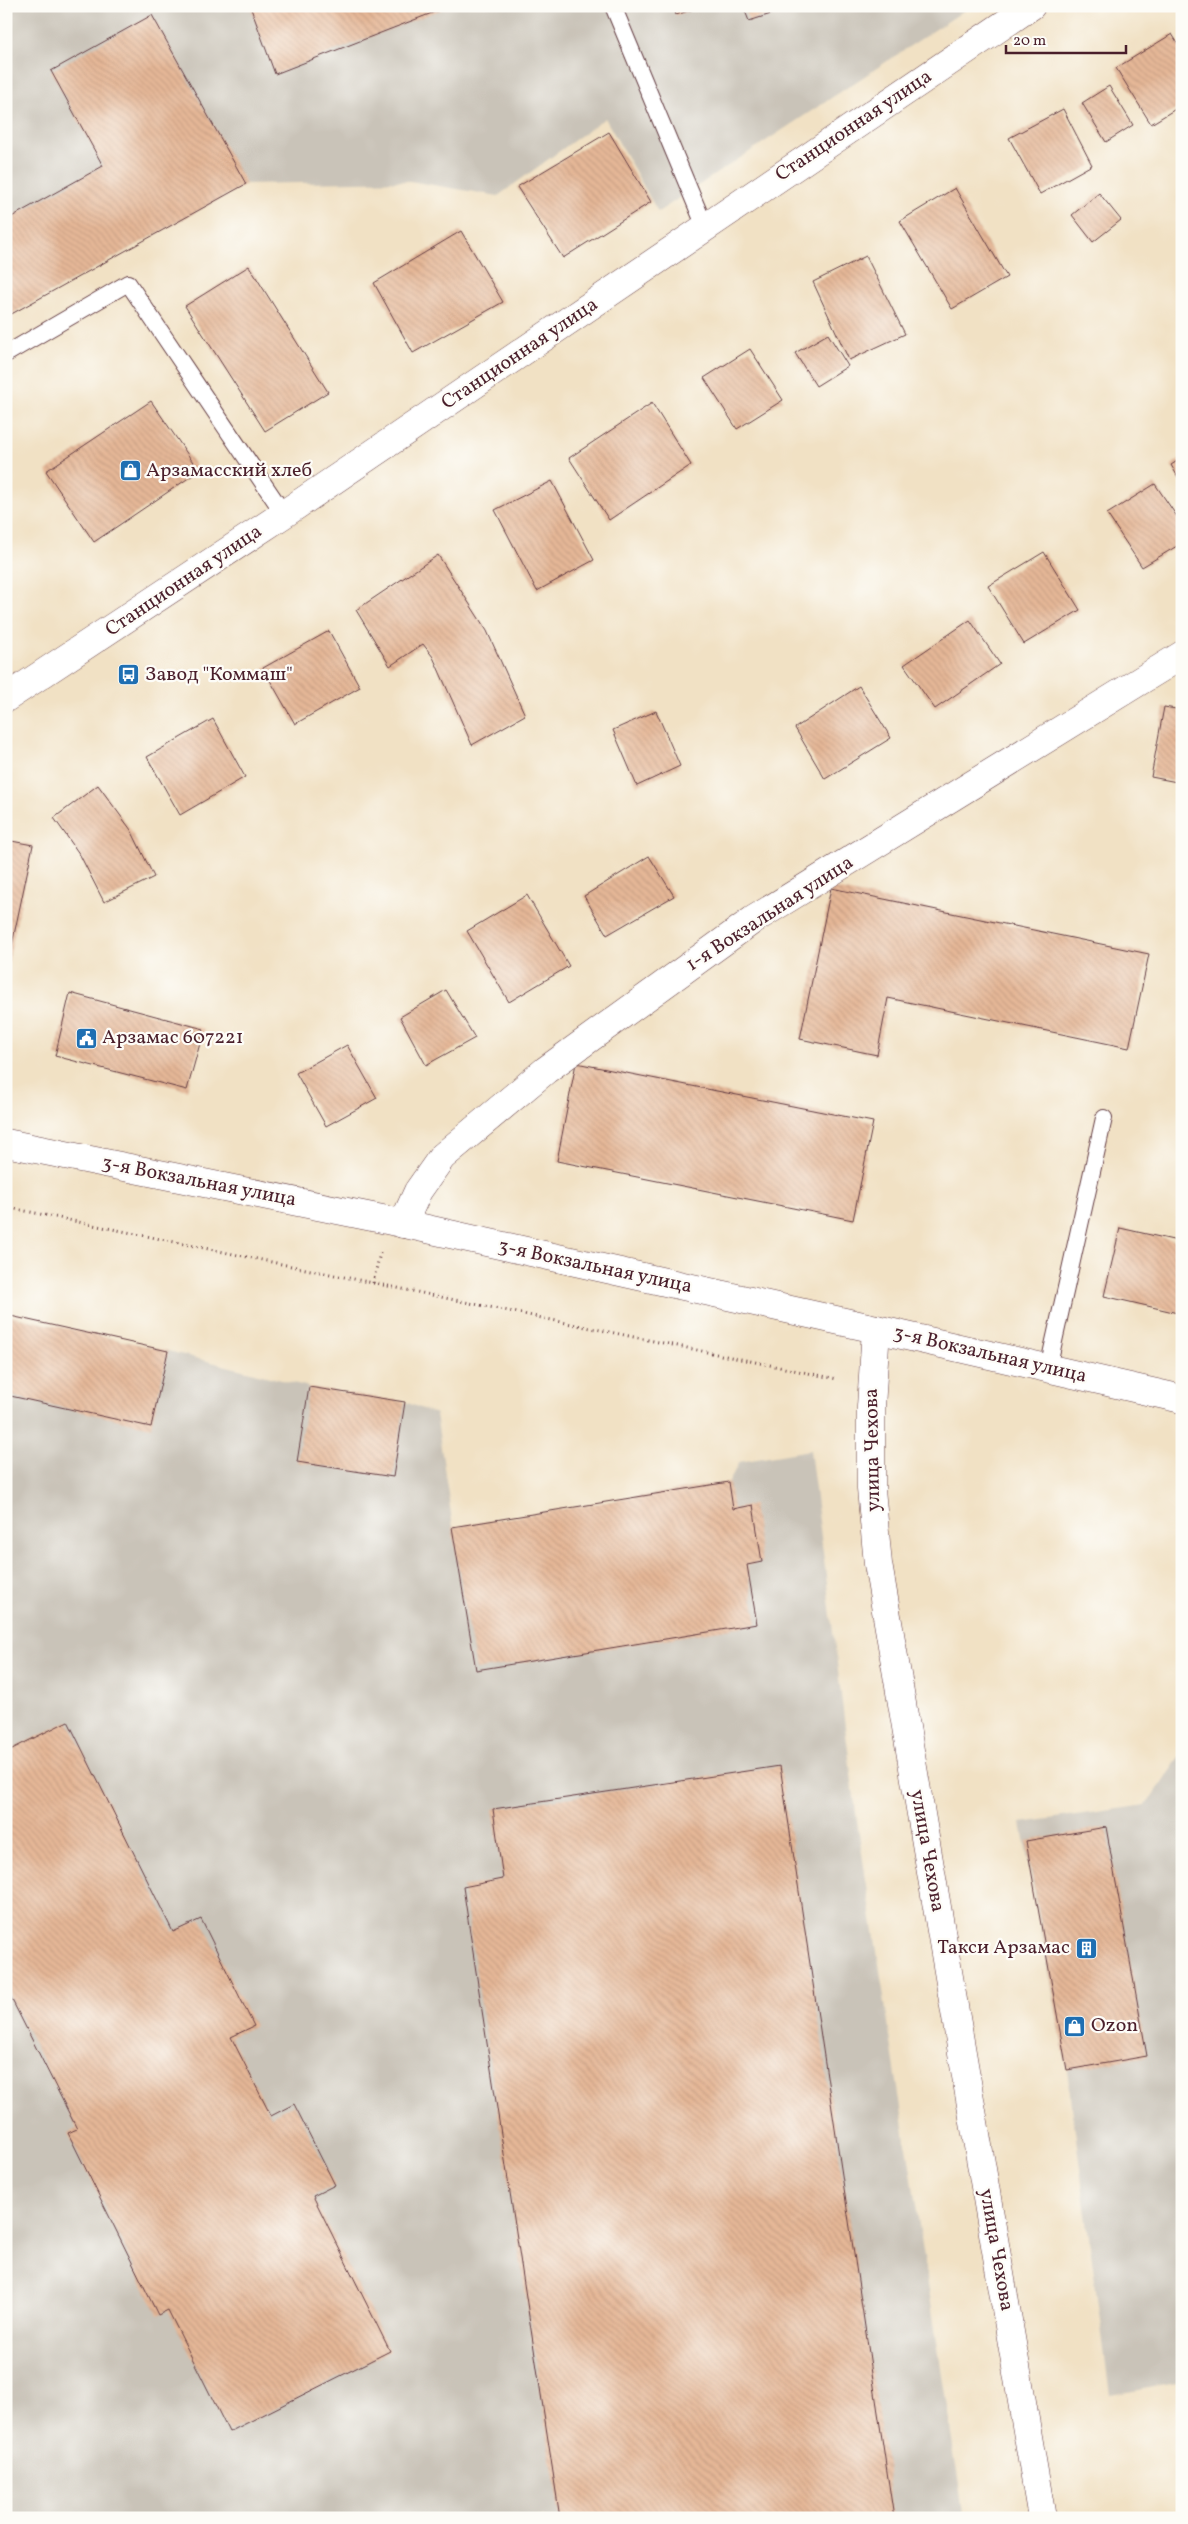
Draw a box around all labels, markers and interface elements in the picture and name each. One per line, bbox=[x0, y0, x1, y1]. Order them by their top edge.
scale bar bbox=[1006, 22, 1126, 54]
text: 20 m bbox=[1013, 31, 1046, 52]
street label: Станционная улица bbox=[770, 63, 938, 189]
street label: Станционная улица bbox=[436, 291, 604, 417]
place label: Арзамасский хлеб bbox=[146, 457, 312, 485]
shop icon: Арзамасский хлеб bbox=[118, 459, 142, 483]
street label: Станционная улица bbox=[100, 518, 268, 644]
place label: Завод "Коммаш" bbox=[145, 661, 293, 689]
bus stop icon: Завод "Коммаш" bbox=[117, 663, 141, 687]
street label: 1-я Вокзальная улица bbox=[681, 849, 859, 979]
place label: Арзамас 607221 bbox=[102, 1024, 243, 1052]
public building icon: Арзамас 607221 bbox=[74, 1026, 98, 1050]
street label: 3-я Вокзальная улица bbox=[99, 1149, 299, 1215]
street label: 3-я Вокзальная улица bbox=[495, 1233, 695, 1301]
street label: 3-я Вокзальная улица bbox=[891, 1319, 1090, 1391]
street label: улица Чехова bbox=[858, 1388, 888, 1512]
street label: улица Чехова bbox=[902, 1788, 952, 1914]
place label: Такси Арзамас bbox=[937, 1934, 1070, 1962]
building icon: Такси Арзамас bbox=[1074, 1936, 1098, 1960]
place label: Ozon bbox=[1091, 2012, 1138, 2040]
shop icon: Ozon bbox=[1063, 2014, 1087, 2038]
street label: улица Чехова bbox=[971, 2187, 1021, 2313]

